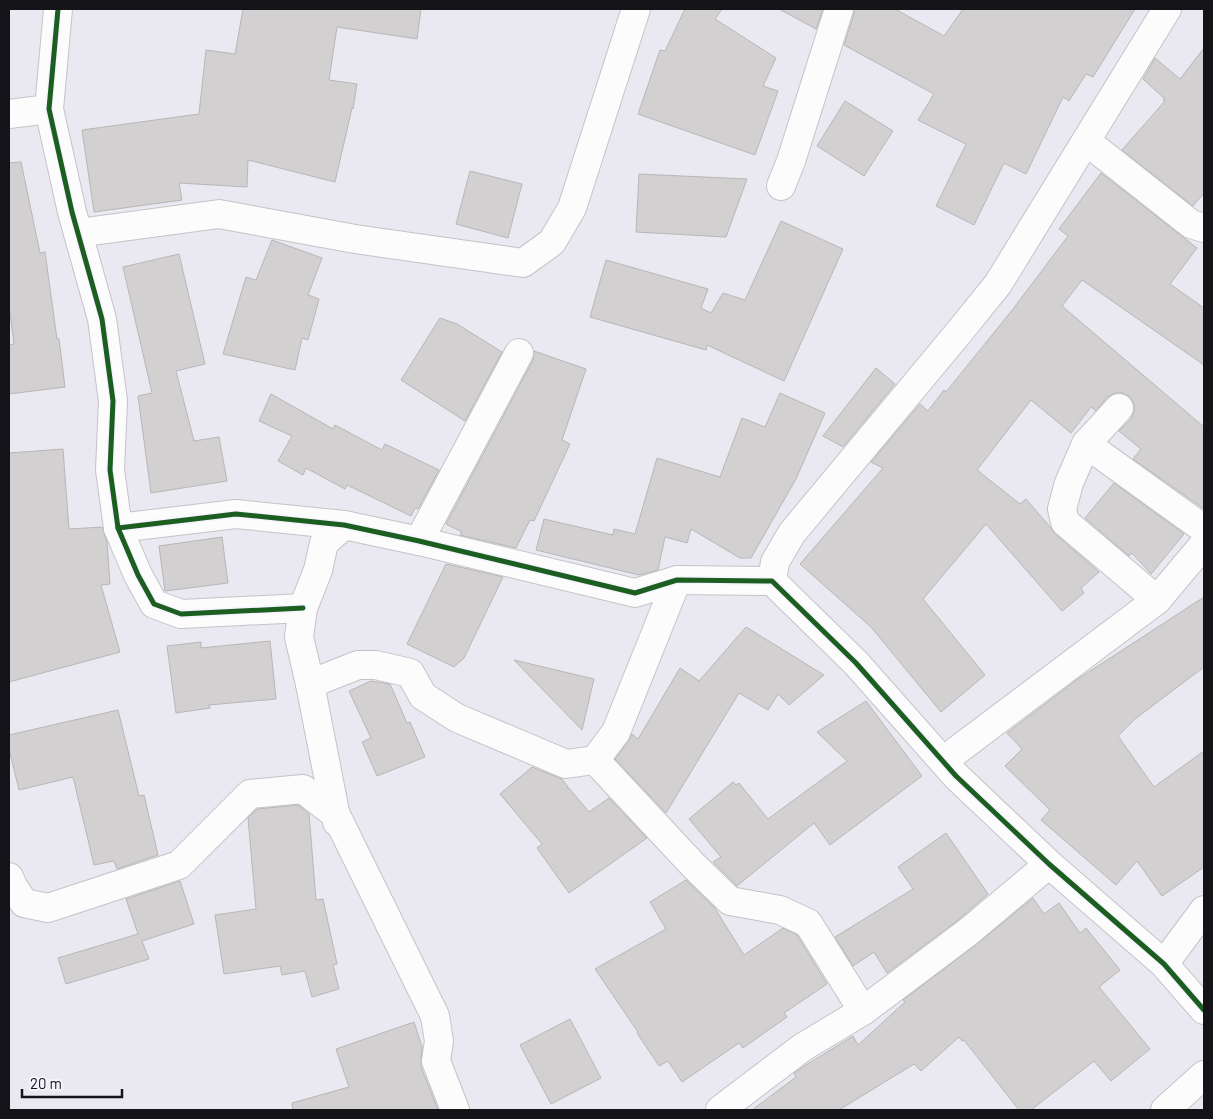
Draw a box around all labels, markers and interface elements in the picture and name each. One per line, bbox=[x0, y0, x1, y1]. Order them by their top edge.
scale bar bbox=[22, 1066, 122, 1098]
text: 20 m bbox=[30, 1074, 62, 1092]

